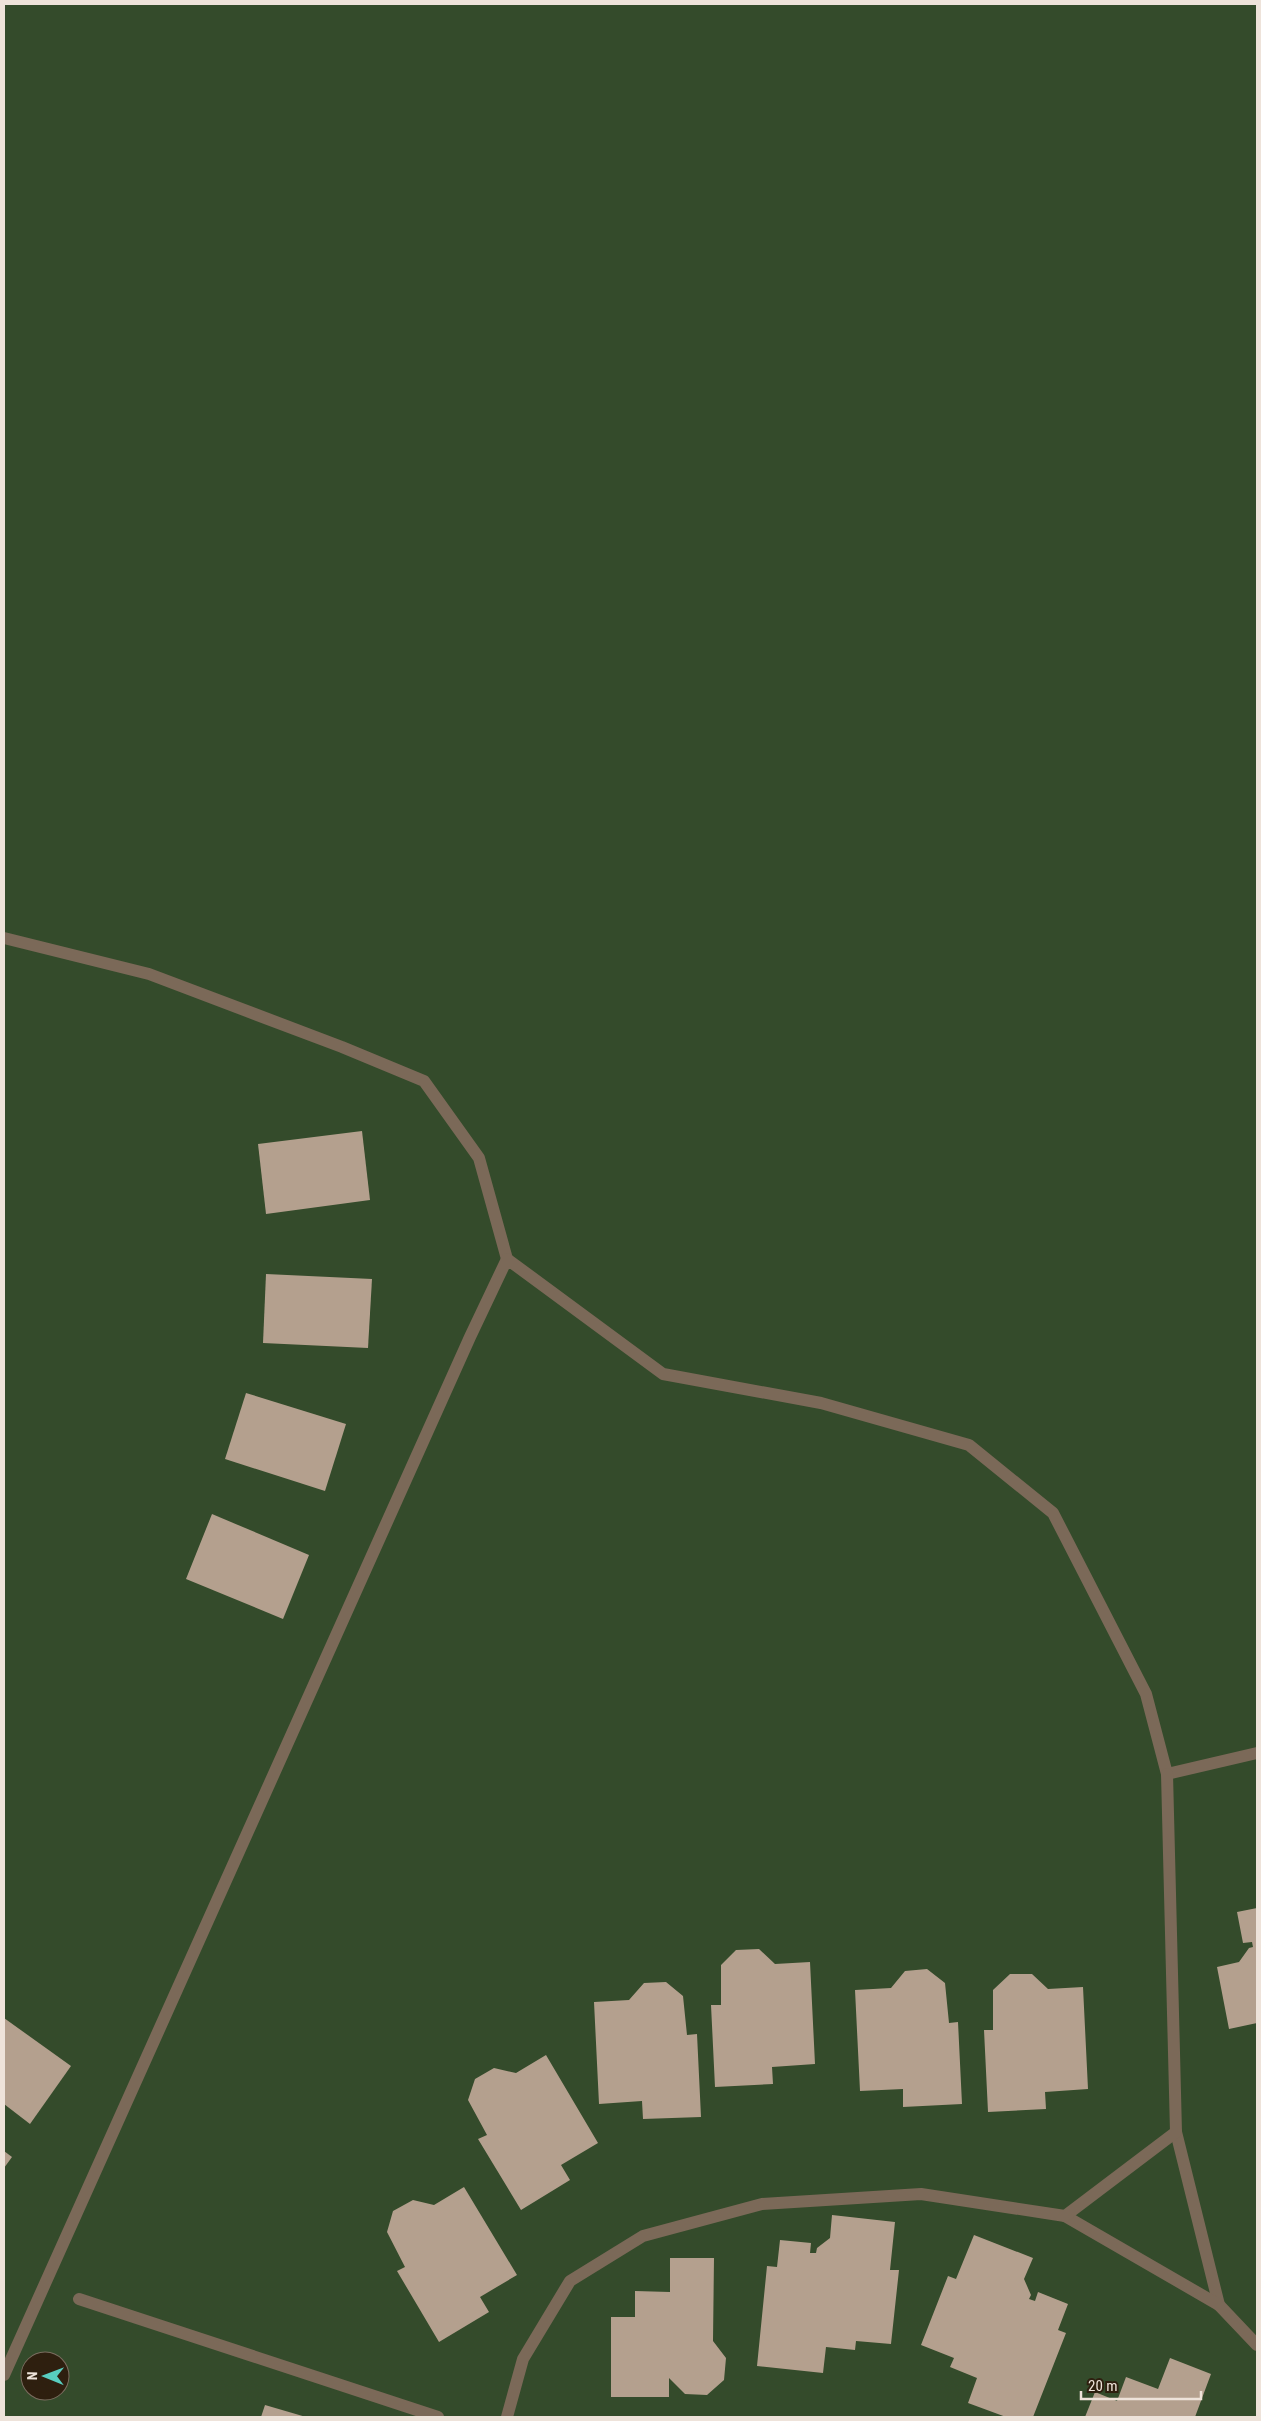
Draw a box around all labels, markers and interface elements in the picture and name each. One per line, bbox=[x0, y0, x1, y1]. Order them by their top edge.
north arrow bbox=[20, 2351, 70, 2401]
scale bar bbox=[1081, 2368, 1201, 2400]
text: N bbox=[24, 2371, 40, 2380]
text: 20 m bbox=[1088, 2377, 1118, 2395]

